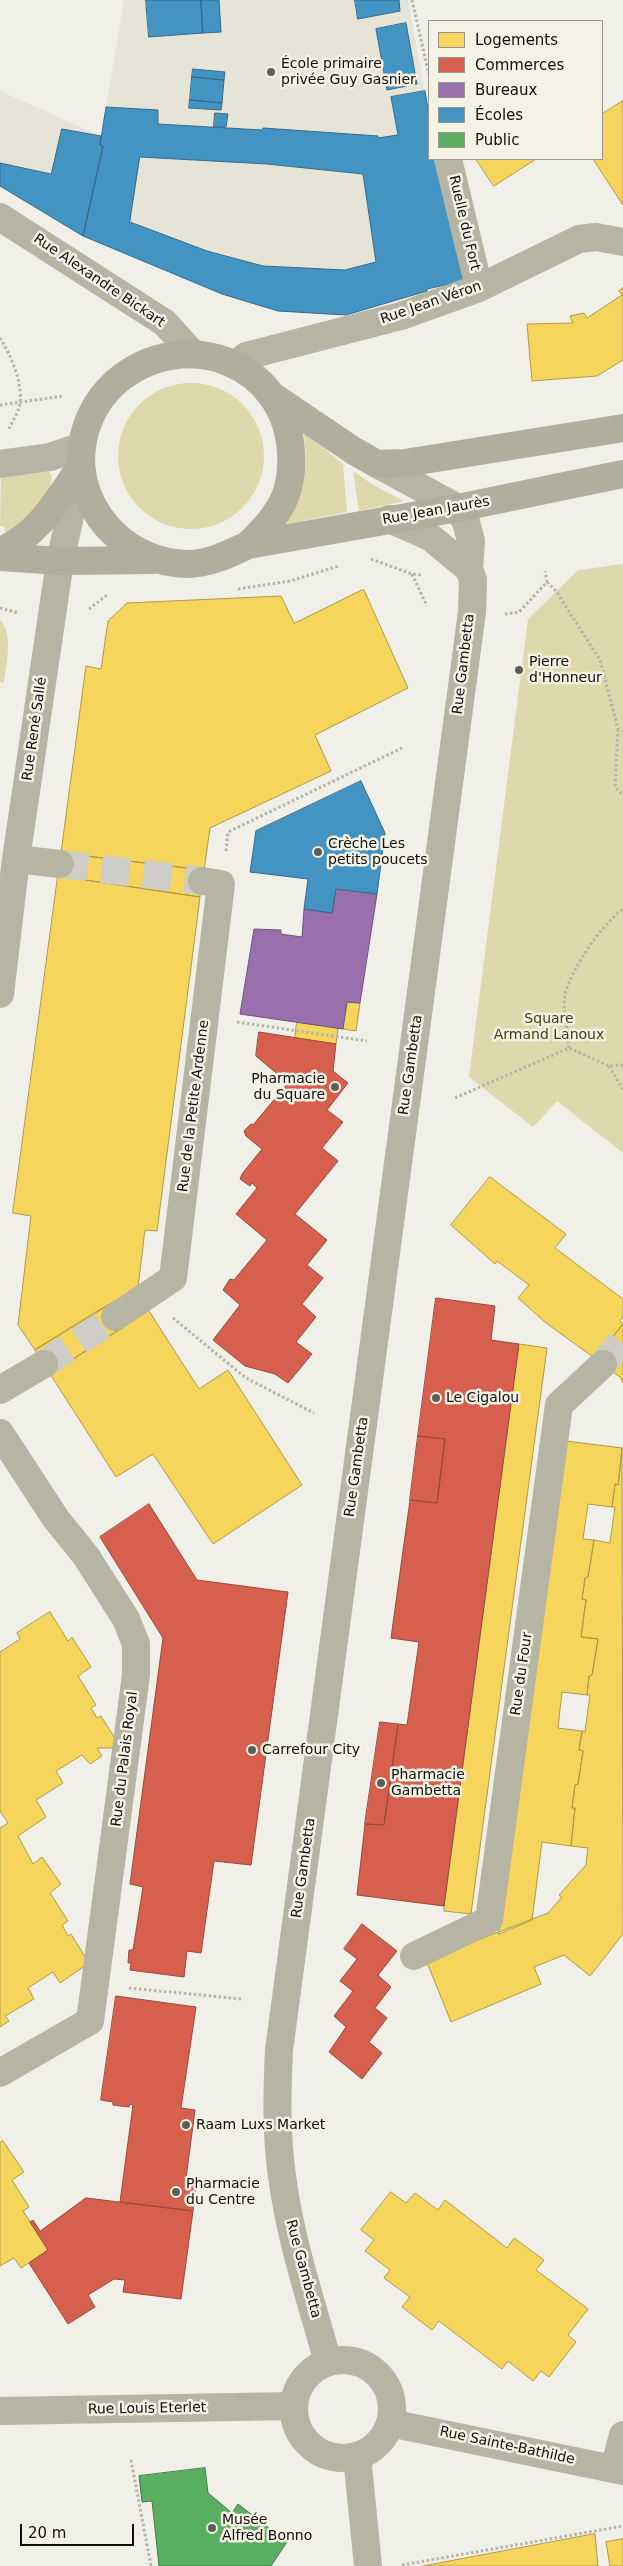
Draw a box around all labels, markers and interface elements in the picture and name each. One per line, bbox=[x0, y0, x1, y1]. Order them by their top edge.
legend bbox=[428, 20, 603, 160]
text: Logements bbox=[475, 31, 558, 49]
place label: École primaire privée Guy Gasnier bbox=[281, 56, 416, 88]
text: Commerces bbox=[475, 56, 564, 74]
marker: École primaire privée Guy Gasnier bbox=[265, 66, 277, 78]
text: Bureaux bbox=[475, 81, 537, 99]
text: Écoles bbox=[475, 106, 523, 124]
text: Public bbox=[475, 131, 519, 149]
street label: Ruelle du Fort bbox=[445, 174, 483, 272]
street label: Rue Alexandre Bickart bbox=[30, 231, 168, 331]
street label: Rue Jean Véron bbox=[378, 278, 484, 328]
street label: Rue Jean Jaurès bbox=[381, 493, 491, 529]
street label: Rue Gambetta bbox=[449, 613, 479, 715]
place label: Pierre d'Honneur bbox=[529, 654, 602, 686]
marker: Pierre d'Honneur bbox=[513, 664, 525, 676]
street label: Rue René Sallé bbox=[19, 676, 51, 782]
place label: Crèche Les petits poucets bbox=[328, 836, 428, 869]
marker: Crèche Les petits poucets bbox=[312, 846, 324, 858]
park label: Square Armand Lanoux bbox=[494, 1011, 604, 1044]
street label: Rue Gambetta bbox=[396, 1014, 426, 1116]
street label: Rue de la Petite Ardenne bbox=[175, 1019, 213, 1193]
place label: Pharmacie du Square bbox=[251, 1071, 325, 1104]
marker: Pharmacie du Square bbox=[329, 1081, 341, 1093]
place label: Le Cigalou bbox=[446, 1390, 519, 1406]
marker: Le Cigalou bbox=[430, 1392, 442, 1404]
street label: Rue Gambetta bbox=[342, 1416, 372, 1518]
street label: Rue du Four bbox=[508, 1631, 536, 1717]
street label: Rue du Palais Royal bbox=[108, 1690, 142, 1828]
place label: Carrefour City bbox=[262, 1742, 360, 1758]
marker: Carrefour City bbox=[246, 1744, 258, 1756]
place label: Pharmacie Gambetta bbox=[391, 1767, 465, 1800]
marker: Pharmacie Gambetta bbox=[375, 1777, 387, 1789]
street label: Rue Gambetta bbox=[289, 1817, 319, 1919]
place label: Raam Luxs Market bbox=[196, 2117, 325, 2133]
marker: Raam Luxs Market bbox=[180, 2119, 192, 2131]
place label: Pharmacie du Centre bbox=[186, 2176, 260, 2208]
marker: Pharmacie du Centre bbox=[170, 2186, 182, 2198]
street label: Rue Gambetta bbox=[282, 2218, 324, 2320]
street label: Rue Louis Eterlet bbox=[88, 2400, 206, 2418]
street label: Rue Sainte-Bathilde bbox=[438, 2423, 576, 2469]
place label: Musée Alfred Bonno bbox=[222, 2512, 312, 2544]
scale bar bbox=[22, 2514, 136, 2546]
marker: Musée Alfred Bonno bbox=[206, 2522, 218, 2534]
text: 20 m bbox=[28, 2524, 66, 2542]

